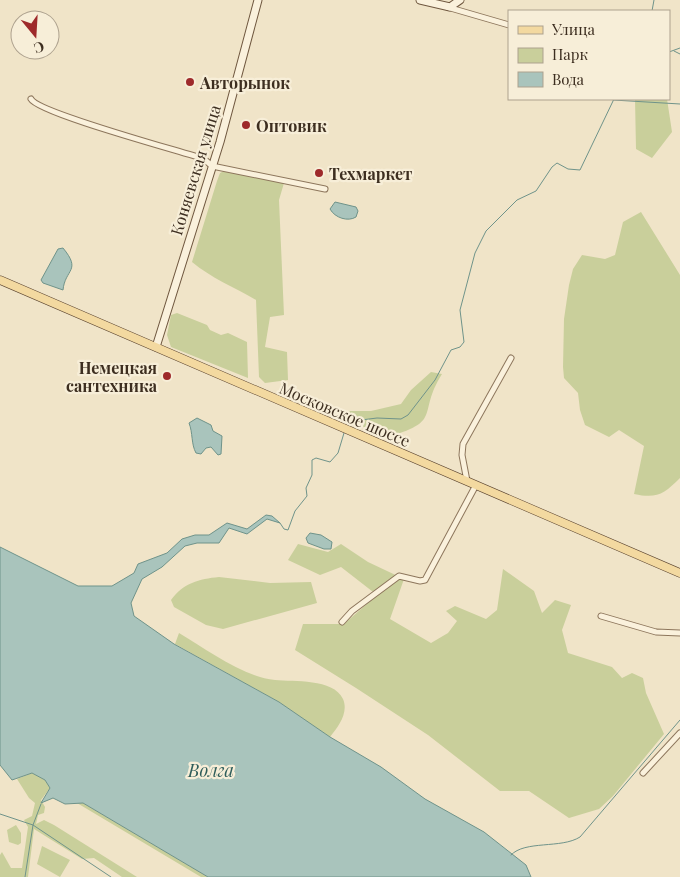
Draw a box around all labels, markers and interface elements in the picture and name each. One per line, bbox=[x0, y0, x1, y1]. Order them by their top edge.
north arrow bbox=[10, 10, 60, 60]
legend bbox=[508, 10, 670, 100]
text: Улица bbox=[551, 19, 595, 39]
text: С bbox=[31, 37, 47, 58]
text: Парк bbox=[552, 44, 588, 64]
text: Вода bbox=[552, 69, 585, 89]
place label: Авторынок bbox=[199, 72, 290, 93]
marker: Авторынок bbox=[184, 76, 196, 88]
street label: Коняевская улица bbox=[165, 102, 225, 238]
place label: Оптовик bbox=[256, 115, 327, 136]
marker: Оптовик bbox=[240, 119, 252, 131]
place label: Техмаркет bbox=[329, 163, 412, 184]
marker: Техмаркет bbox=[313, 167, 325, 179]
place label: Немецкая сантехника bbox=[66, 357, 158, 396]
marker: Немецкая сантехника bbox=[161, 370, 173, 382]
street label: Московское шоссе bbox=[276, 377, 414, 451]
water label: Волга bbox=[187, 758, 234, 782]

